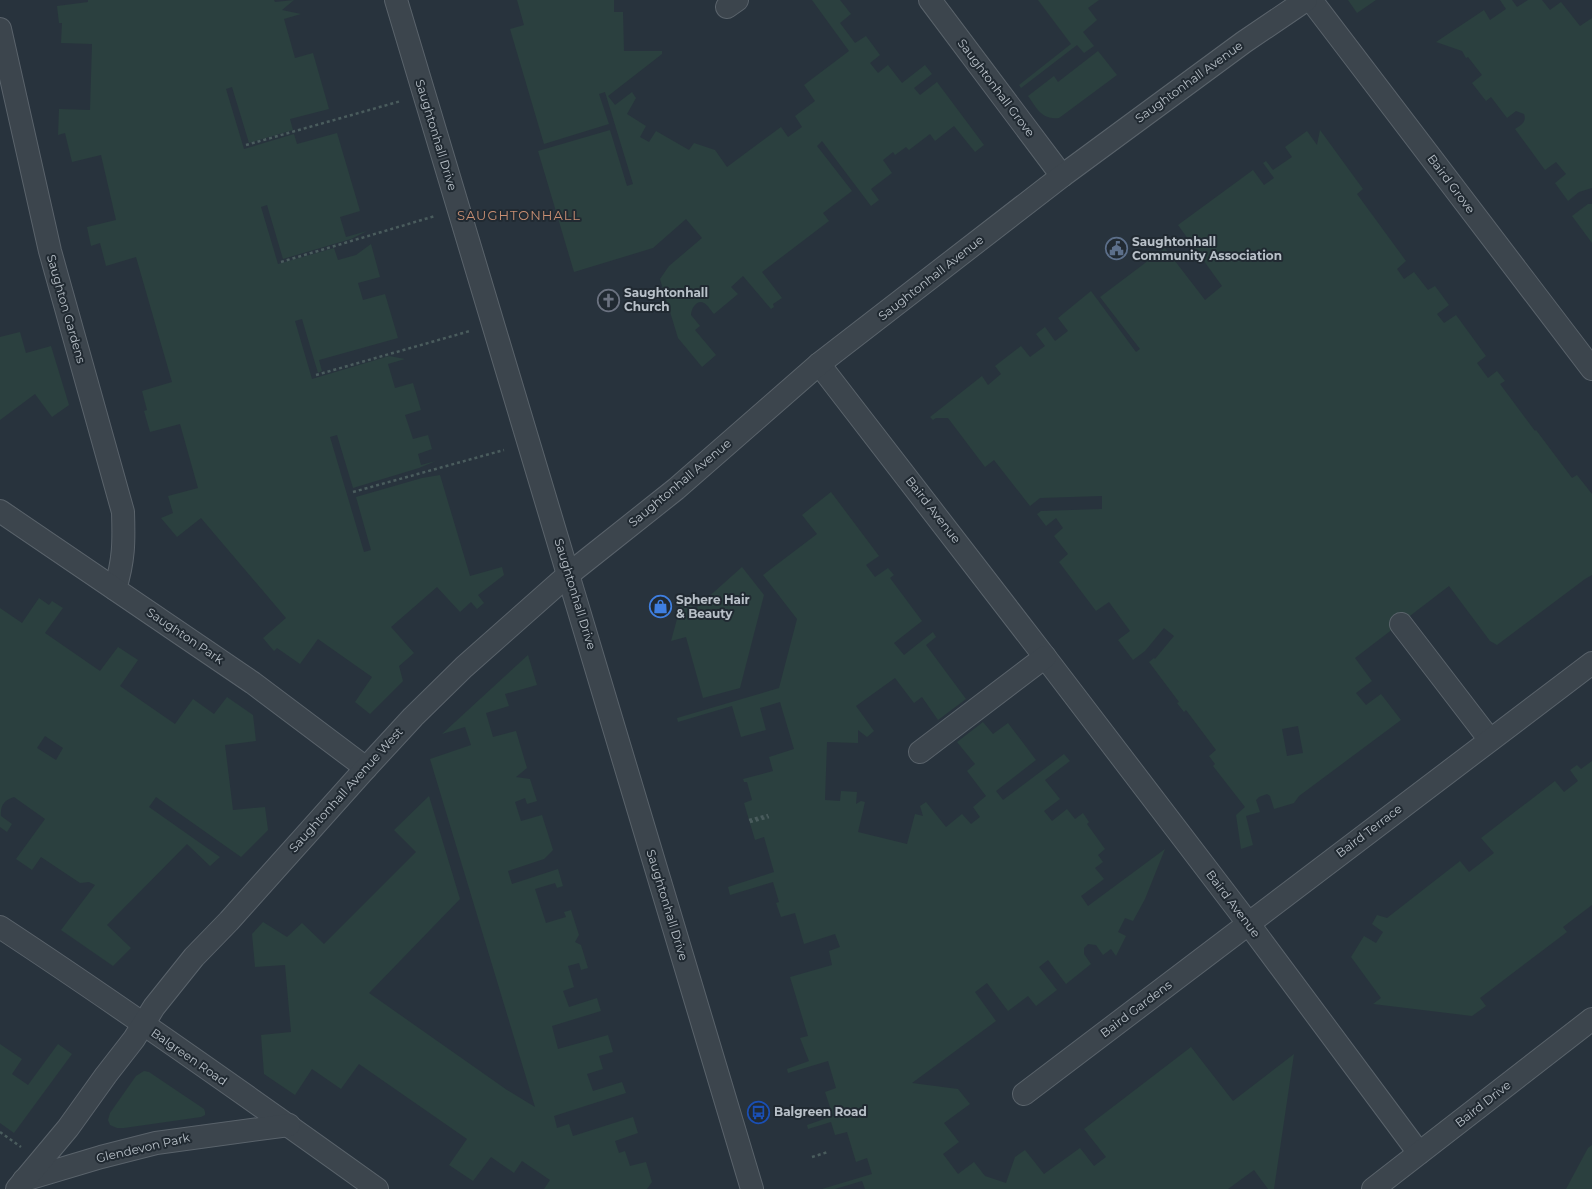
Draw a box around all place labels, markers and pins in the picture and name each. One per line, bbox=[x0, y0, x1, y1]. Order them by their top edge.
place label: Saughtonhall Community Association bbox=[1132, 234, 1282, 263]
public building icon: Saughtonhall Community Association bbox=[1103, 236, 1129, 262]
place label: Saughtonhall Church bbox=[624, 285, 708, 314]
church icon: Saughtonhall Church bbox=[595, 287, 621, 313]
place label: Sphere Hair & Beauty bbox=[676, 592, 750, 621]
shop icon: Sphere Hair & Beauty bbox=[648, 594, 674, 620]
bus stop icon: Balgreen Road bbox=[746, 1099, 772, 1125]
place label: Balgreen Road bbox=[774, 1104, 867, 1119]

